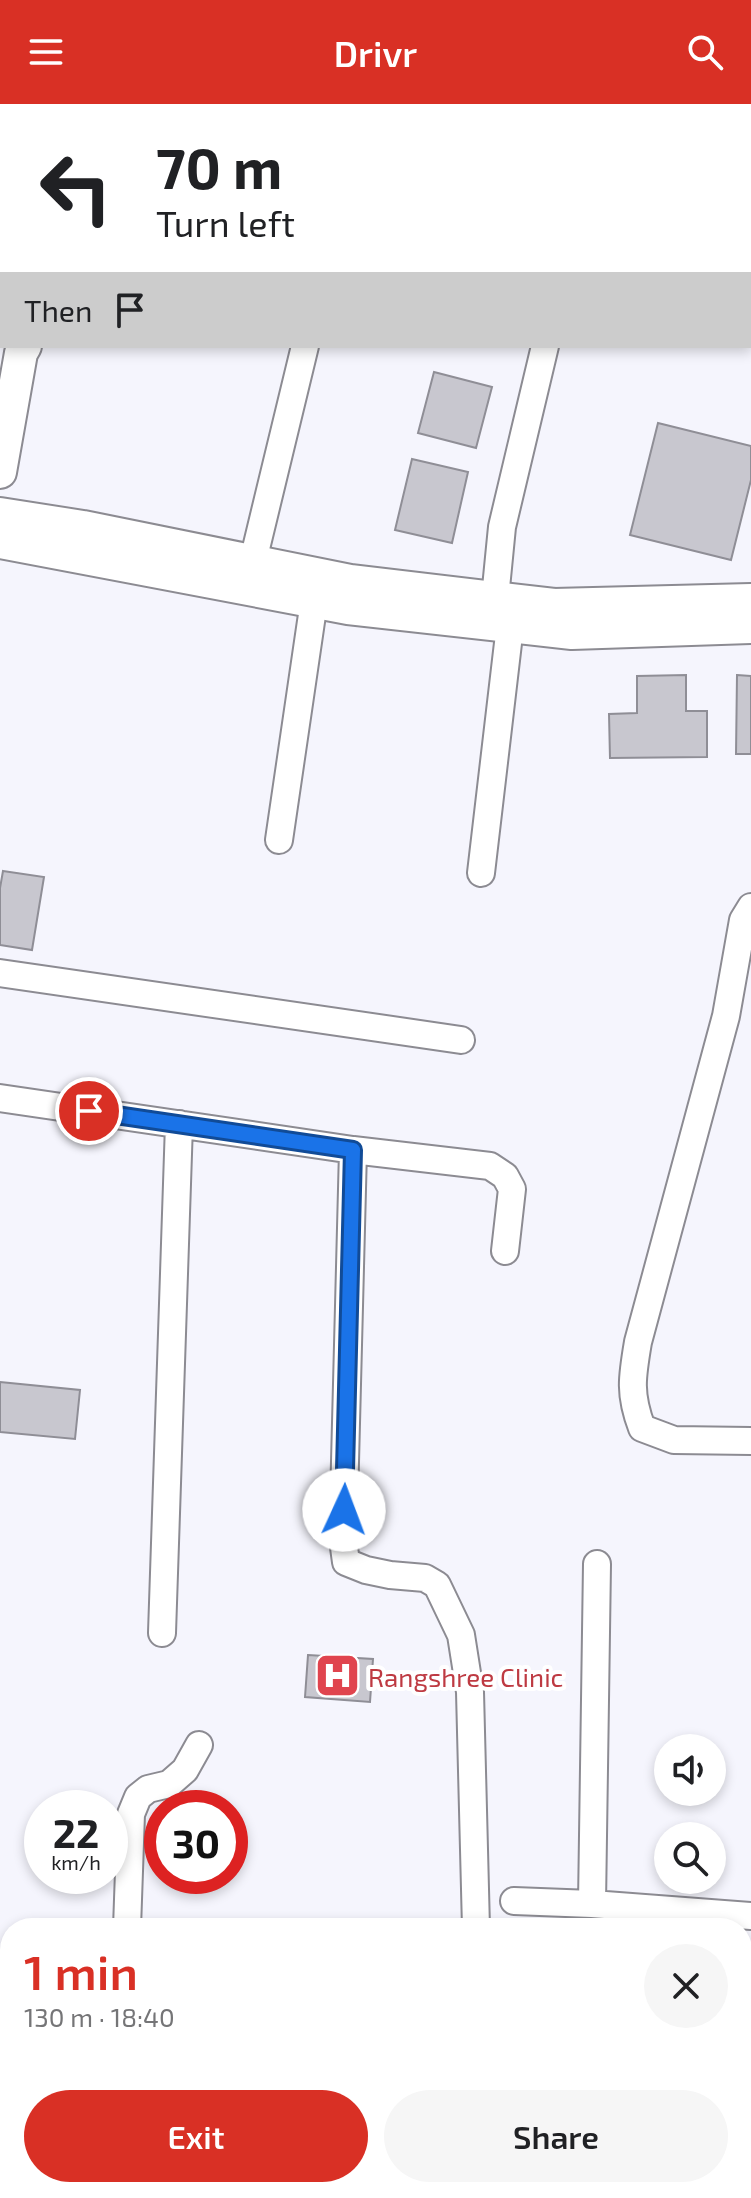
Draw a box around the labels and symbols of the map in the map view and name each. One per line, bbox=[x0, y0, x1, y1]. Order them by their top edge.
pin bbox=[55, 1077, 123, 1145]
position arrow bbox=[302, 1468, 386, 1552]
hospital icon: Rangshree Clinic bbox=[313, 1652, 361, 1700]
place label: Rangshree Clinic bbox=[368, 1661, 563, 1692]
speed limit sign: 30 bbox=[144, 1790, 248, 1894]

